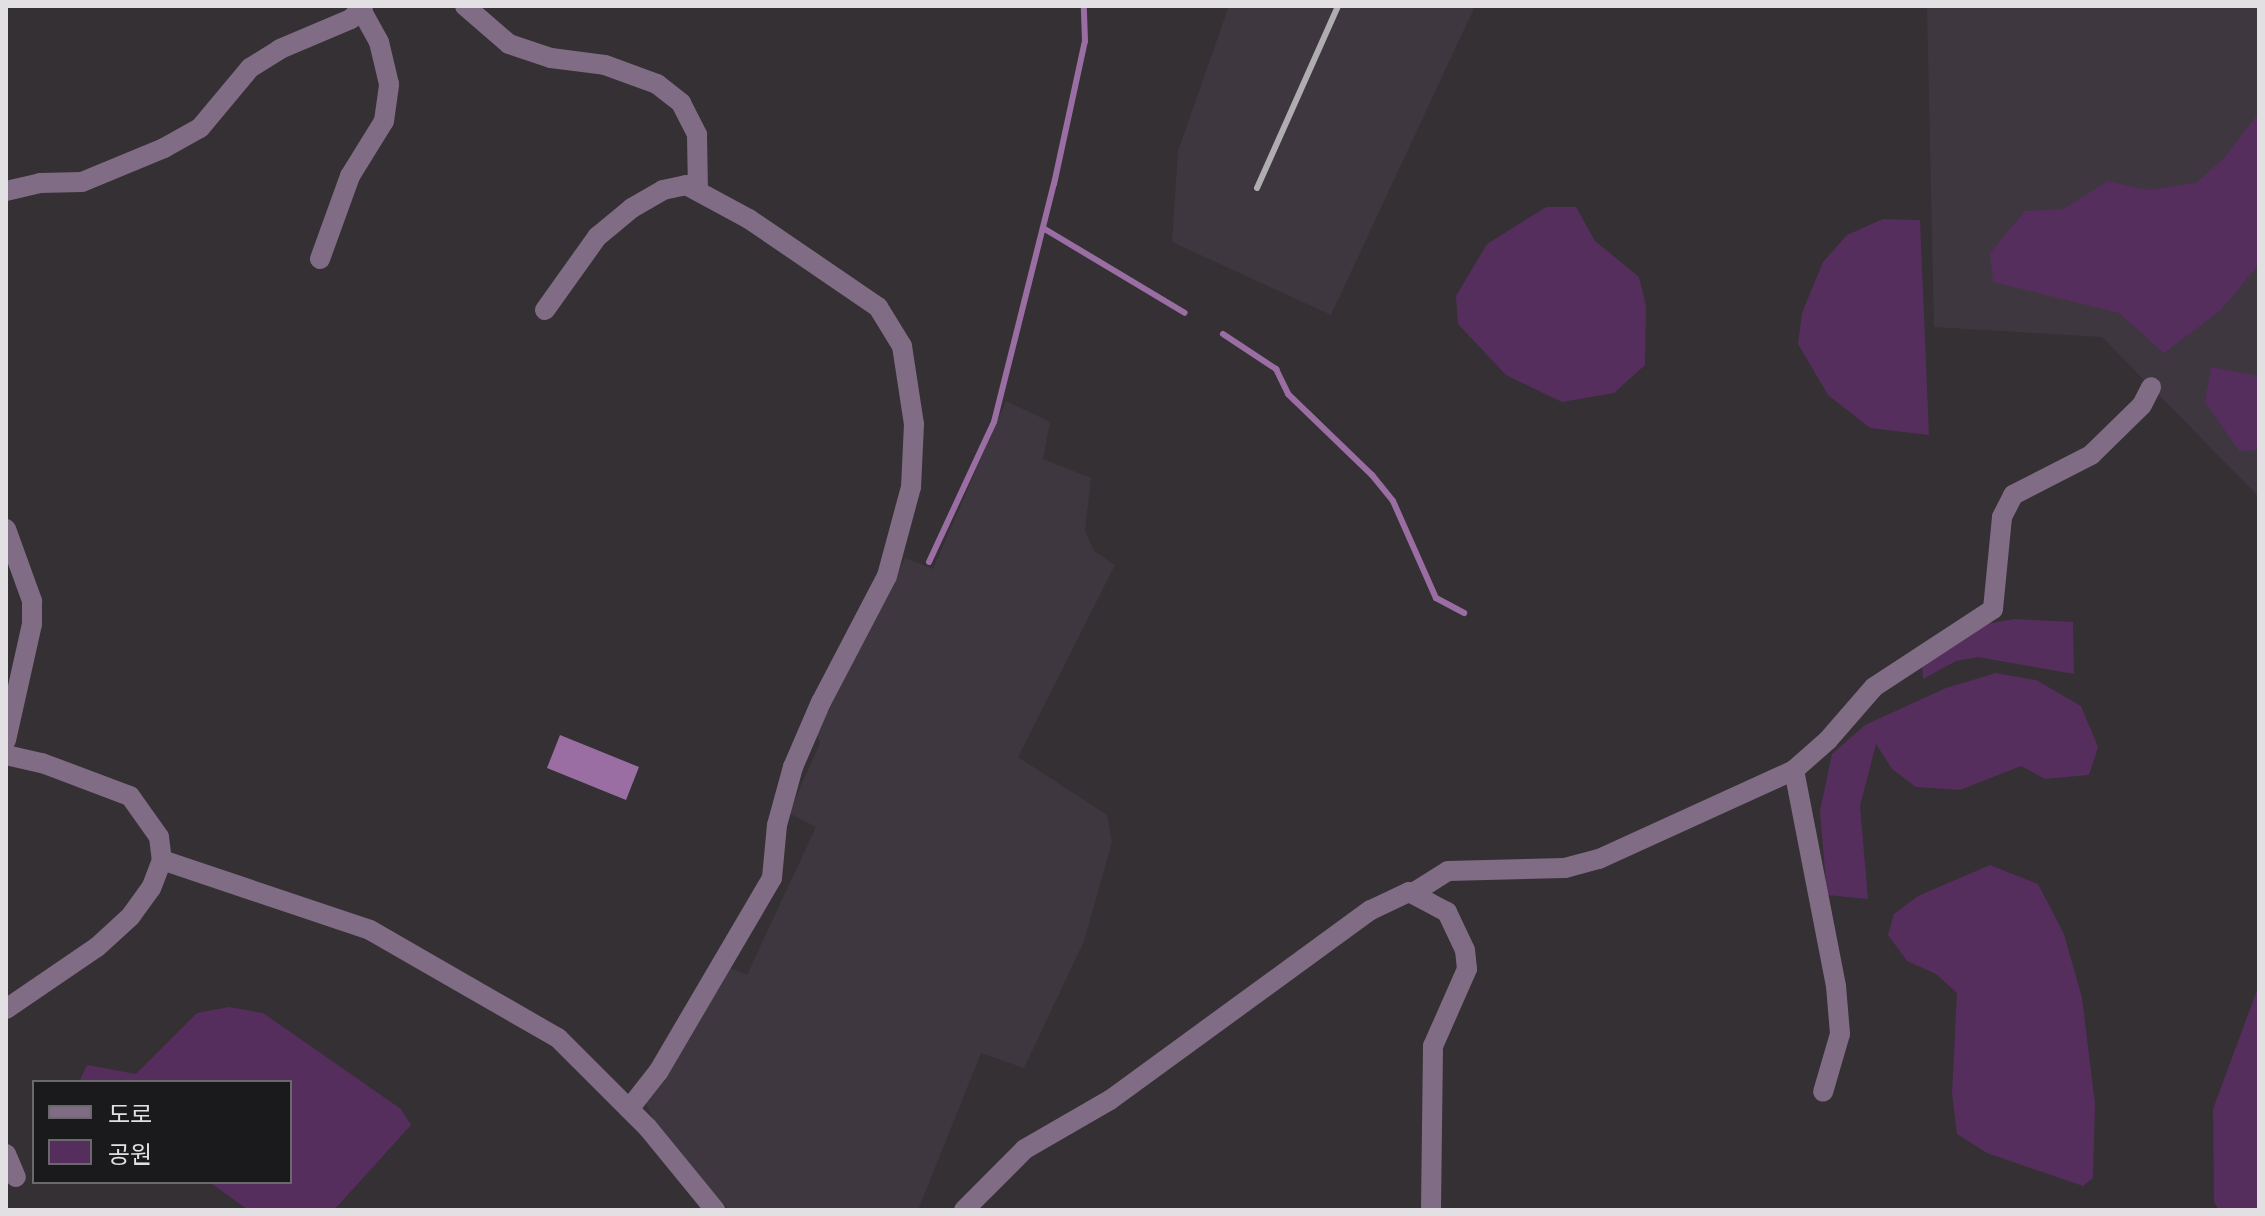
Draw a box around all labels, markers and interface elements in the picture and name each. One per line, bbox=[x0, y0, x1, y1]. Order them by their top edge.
legend bbox=[32, 1080, 292, 1184]
text: 도로 bbox=[108, 1098, 152, 1130]
text: 공원 bbox=[108, 1138, 152, 1170]

